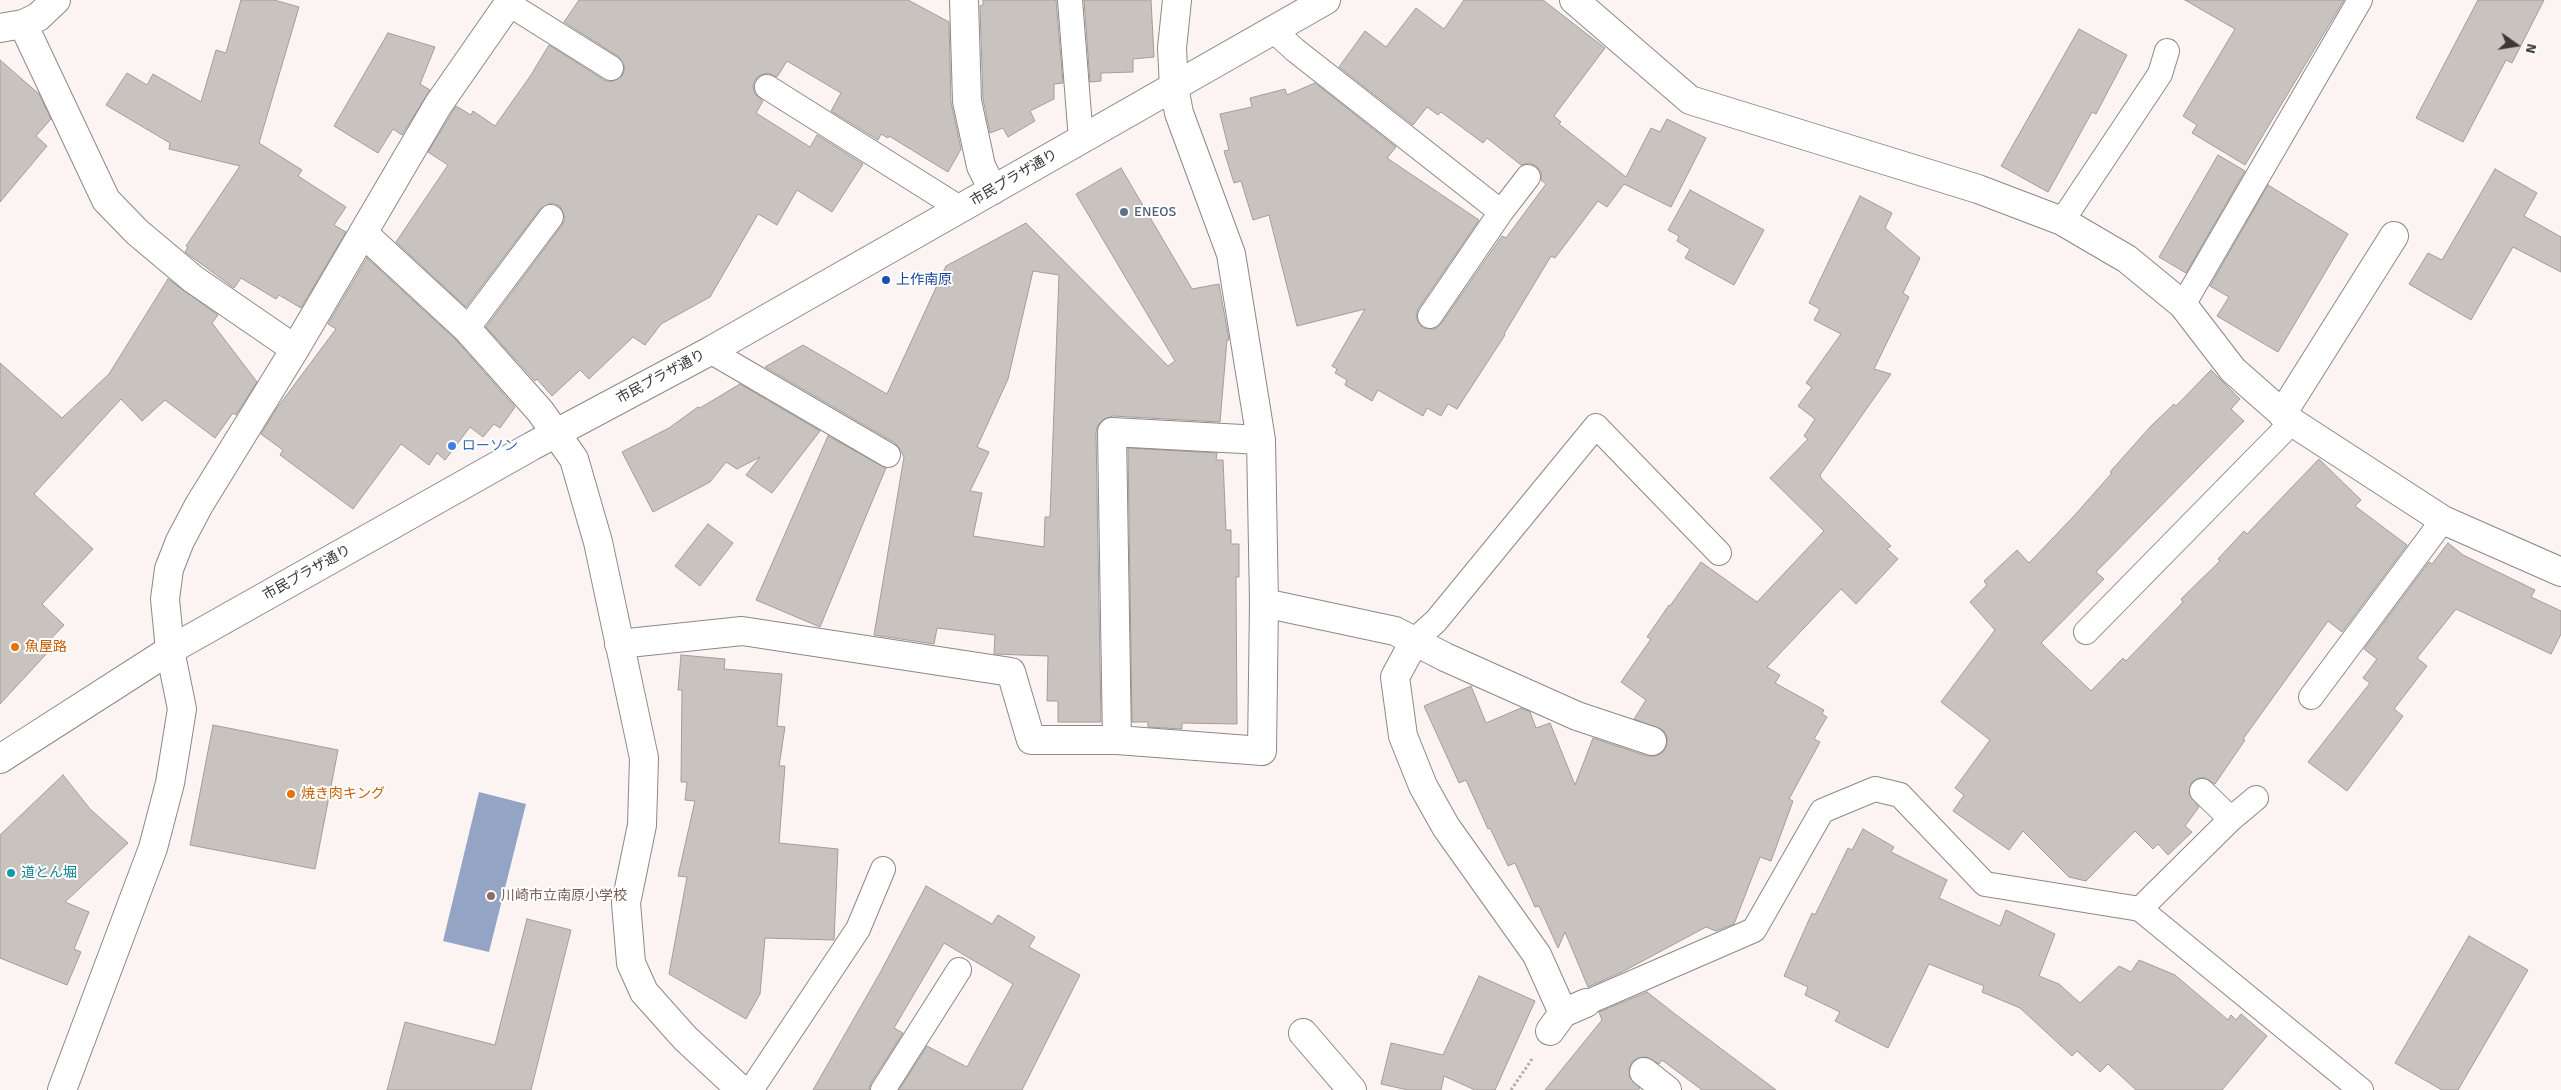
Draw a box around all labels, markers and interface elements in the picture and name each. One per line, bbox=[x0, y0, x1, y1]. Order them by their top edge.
north arrow bbox=[2491, 20, 2541, 70]
text: N bbox=[2522, 42, 2540, 55]
street label: 市民プラザ通り bbox=[967, 146, 1061, 210]
place label: ENEOS bbox=[1134, 204, 1176, 220]
marker: ENEOS bbox=[1118, 206, 1130, 218]
place label: 上作南原 bbox=[896, 272, 952, 288]
marker: 上作南原 bbox=[880, 274, 892, 286]
street label: 市民プラザ通り bbox=[614, 347, 708, 407]
place label: ローソン bbox=[462, 438, 518, 454]
marker: ローソン bbox=[446, 440, 458, 452]
street label: 市民プラザ通り bbox=[260, 542, 354, 604]
place label: 魚屋路 bbox=[25, 639, 67, 655]
marker: 魚屋路 bbox=[9, 641, 21, 653]
place label: 焼き肉キング bbox=[301, 786, 385, 802]
marker: 焼き肉キング bbox=[285, 788, 297, 800]
place label: 道とん堀 bbox=[21, 865, 77, 881]
marker: 道とん堀 bbox=[5, 867, 17, 879]
place label: 川崎市立南原小学校 bbox=[501, 888, 627, 904]
marker: 川崎市立南原小学校 bbox=[485, 890, 497, 902]

